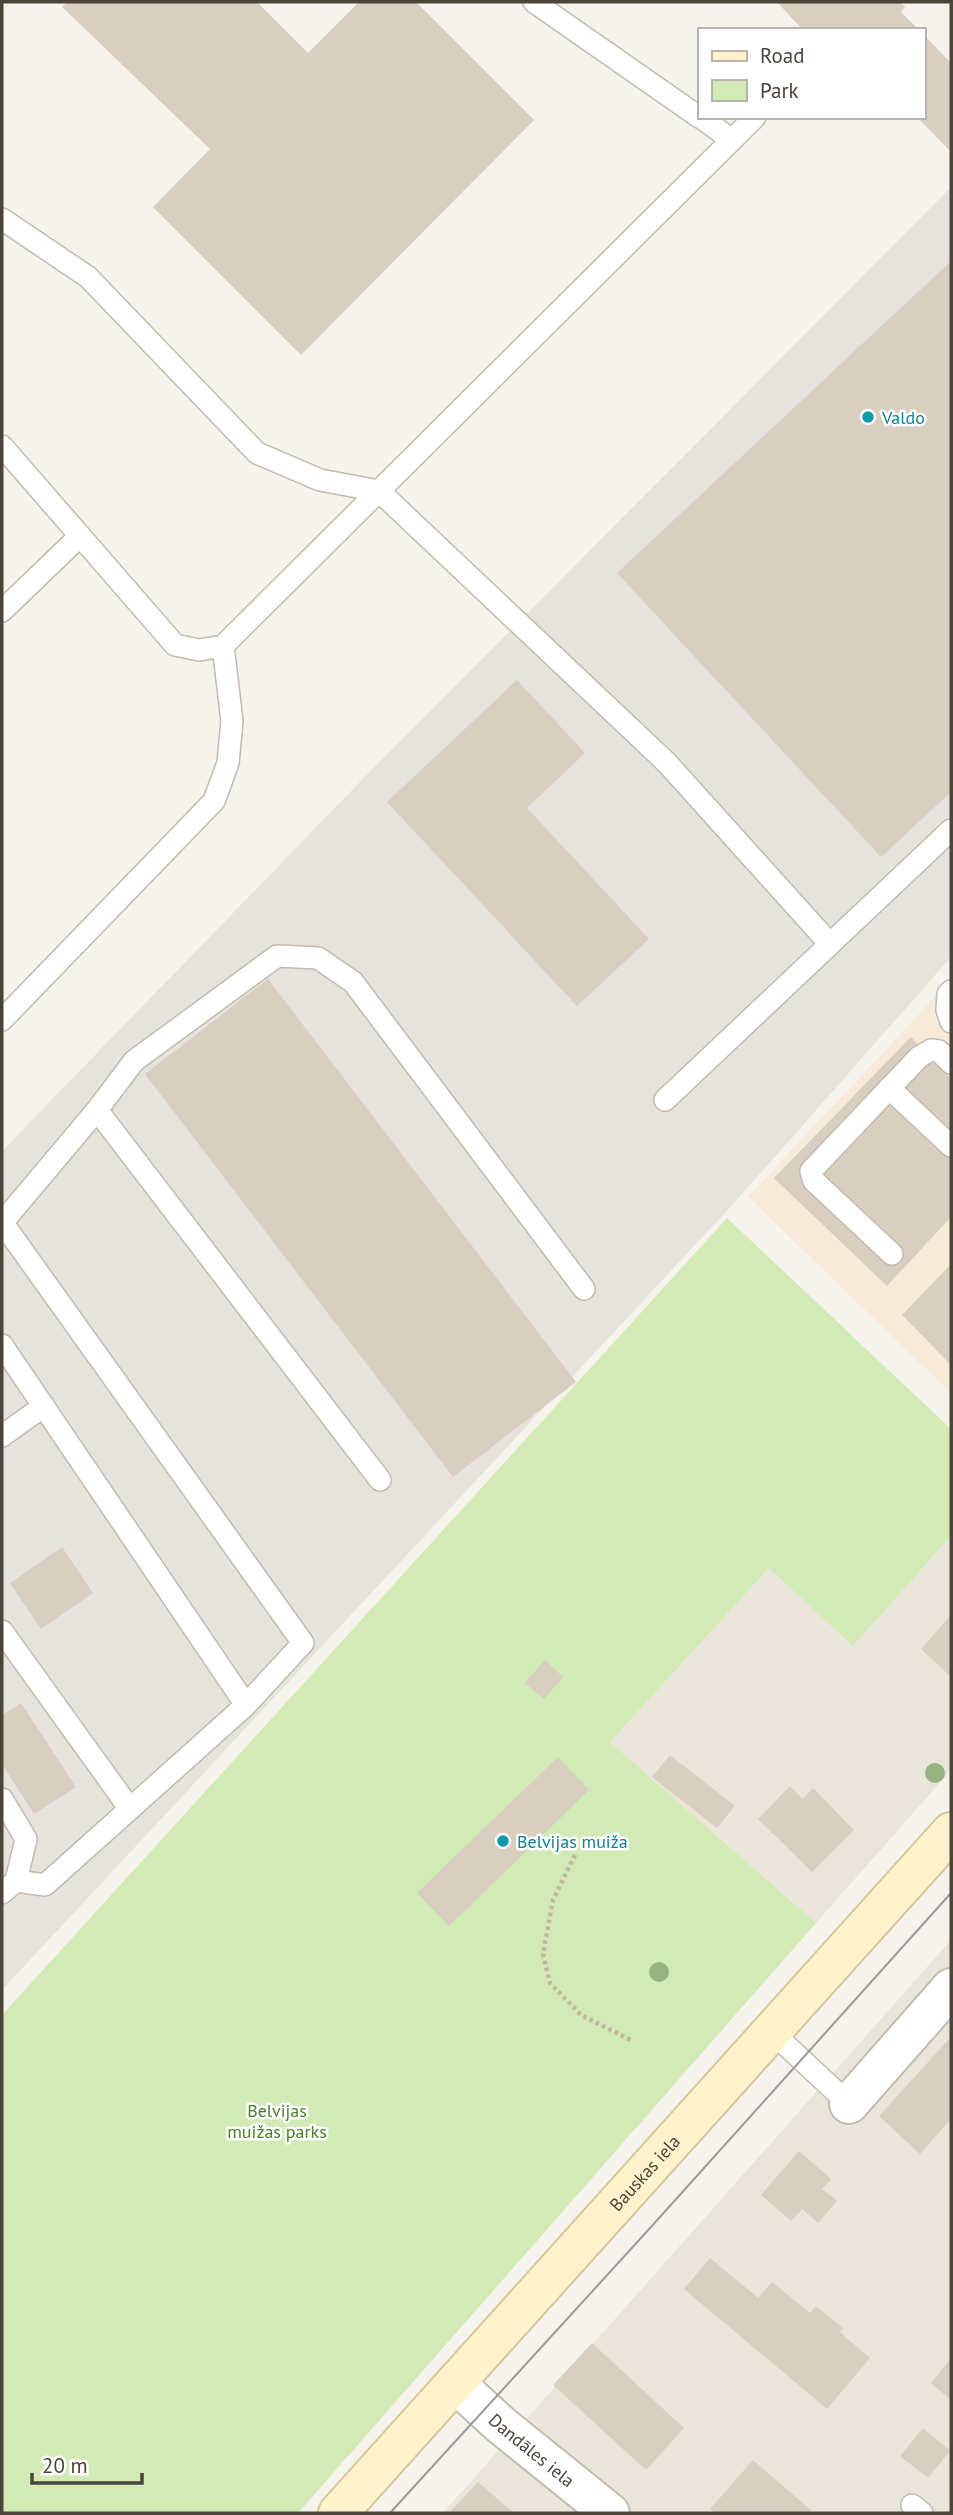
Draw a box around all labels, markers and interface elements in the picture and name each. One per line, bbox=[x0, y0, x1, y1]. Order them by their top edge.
legend bbox=[698, 28, 925, 119]
text: Road bbox=[760, 42, 804, 69]
text: Park bbox=[760, 77, 799, 104]
place label: Valdo bbox=[881, 406, 925, 429]
marker: Valdo bbox=[860, 409, 876, 425]
place label: Belvijas muiža bbox=[517, 1830, 628, 1853]
marker: Belvijas muiža bbox=[495, 1833, 511, 1849]
park label: Belvijas muižas parks bbox=[227, 2099, 327, 2143]
street label: Bauskas iela bbox=[604, 2130, 685, 2216]
street label: Dandāles iela bbox=[484, 2408, 580, 2492]
scale bar bbox=[32, 2442, 142, 2486]
text: 20 m bbox=[42, 2452, 88, 2479]

